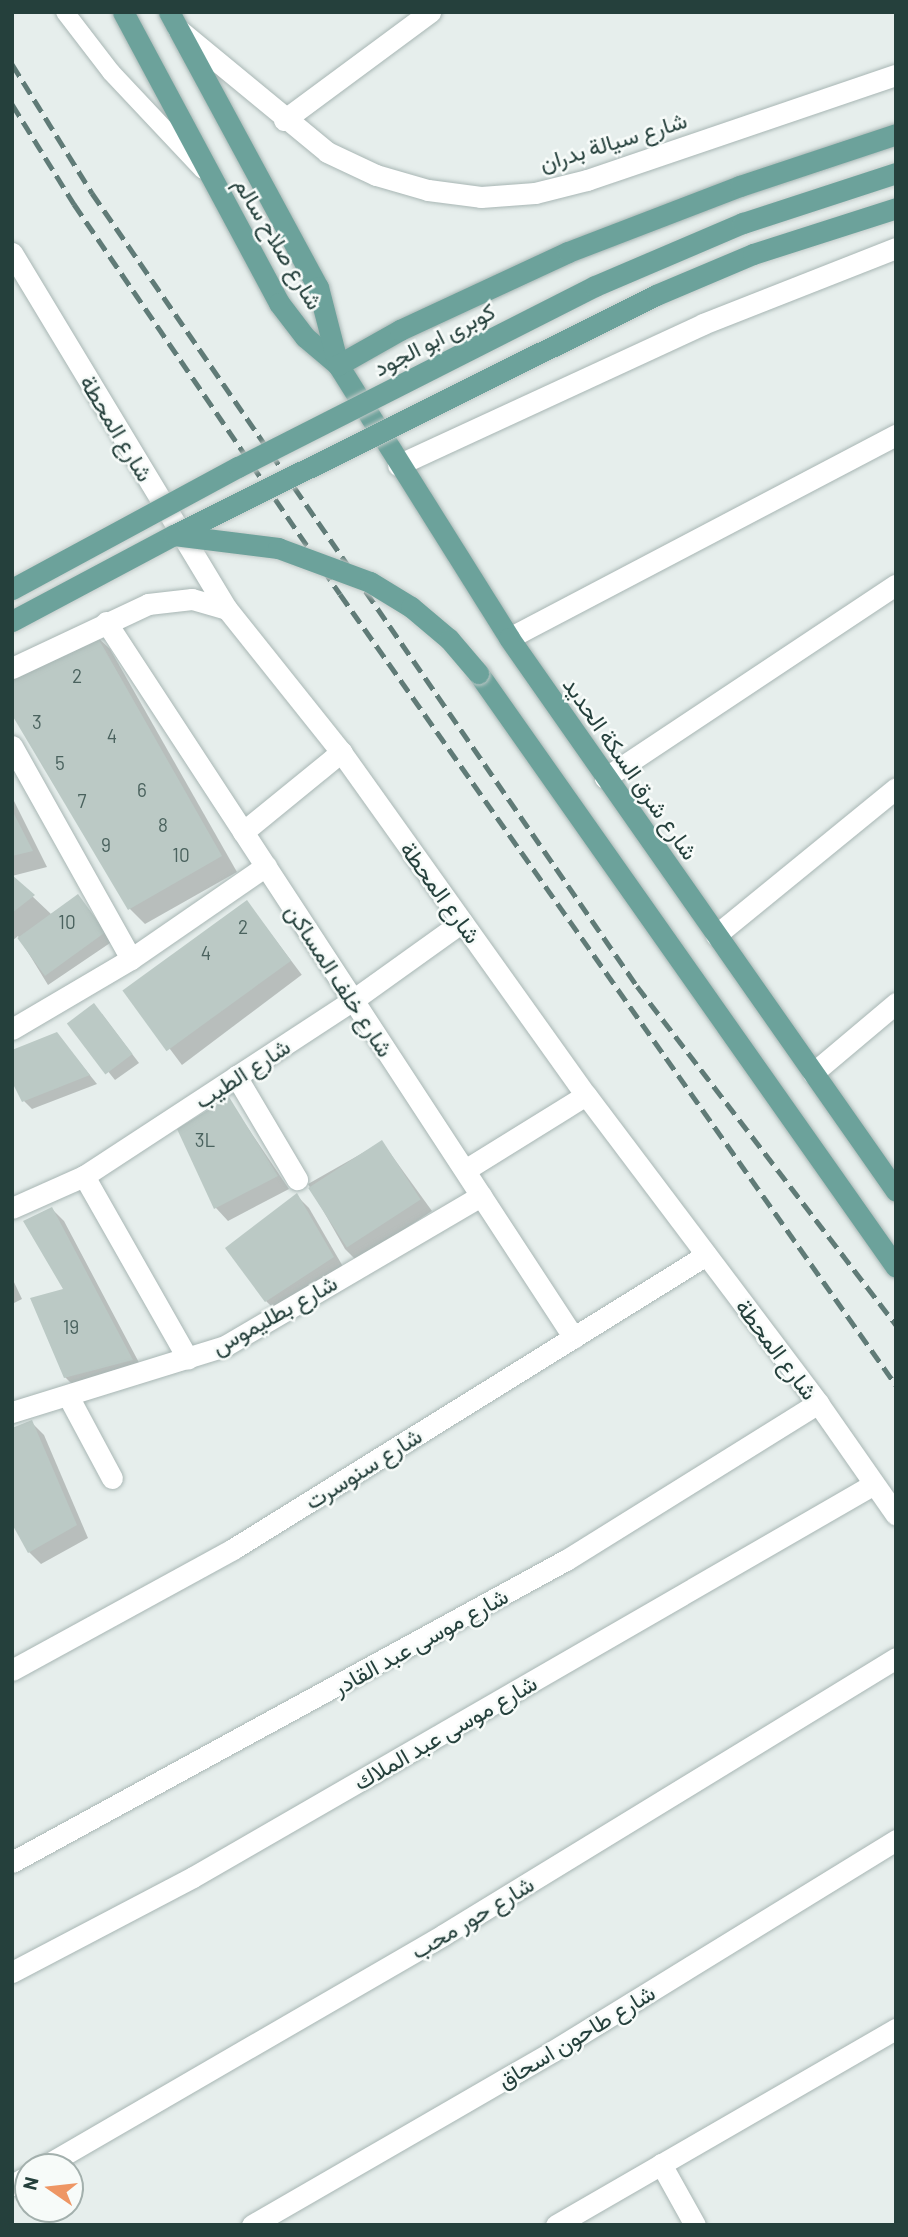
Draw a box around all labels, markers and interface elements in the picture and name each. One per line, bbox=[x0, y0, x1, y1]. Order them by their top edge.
street label: شارع سيالة بدران bbox=[536, 105, 690, 177]
street label: شارع صلاح سالم bbox=[229, 172, 329, 314]
street label: كوبرى ابو الجود bbox=[369, 297, 499, 381]
street label: شارع المحطة bbox=[74, 370, 160, 486]
house number: 2 bbox=[72, 665, 82, 687]
street label: شارع شرق السكة الحديد bbox=[558, 671, 704, 865]
house number: 3 bbox=[32, 711, 42, 733]
house number: 4 bbox=[107, 725, 117, 747]
house number: 5 bbox=[55, 752, 65, 774]
house number: 6 bbox=[137, 779, 147, 801]
house number: 7 bbox=[78, 790, 86, 812]
house number: 8 bbox=[158, 814, 168, 836]
house number: 9 bbox=[101, 834, 111, 856]
street label: شارع المحطة bbox=[395, 836, 487, 948]
house number: 10 bbox=[172, 844, 190, 866]
street label: شارع خلف المساكن bbox=[280, 898, 400, 1062]
house number: 10 bbox=[58, 911, 76, 933]
house number: 2 bbox=[238, 916, 248, 938]
house number: 4 bbox=[201, 942, 211, 964]
street label: شارع الطيب bbox=[189, 1032, 295, 1114]
house number: 3L bbox=[195, 1129, 215, 1151]
street label: شارع بطليموس bbox=[206, 1268, 342, 1360]
street label: شارع المحطة bbox=[730, 1293, 824, 1405]
house number: 19 bbox=[63, 1316, 79, 1338]
street label: شارع سنوسرت bbox=[300, 1421, 426, 1515]
street label: شارع موسى عبد القادر bbox=[328, 1581, 512, 1701]
street label: شارع موسى عبد الملاك bbox=[348, 1668, 542, 1796]
street label: شارع حور محب bbox=[406, 1870, 538, 1964]
street label: شارع طاحون اسحاق bbox=[492, 1978, 660, 2094]
north arrow bbox=[14, 2153, 84, 2223]
text: N bbox=[17, 2174, 43, 2192]

